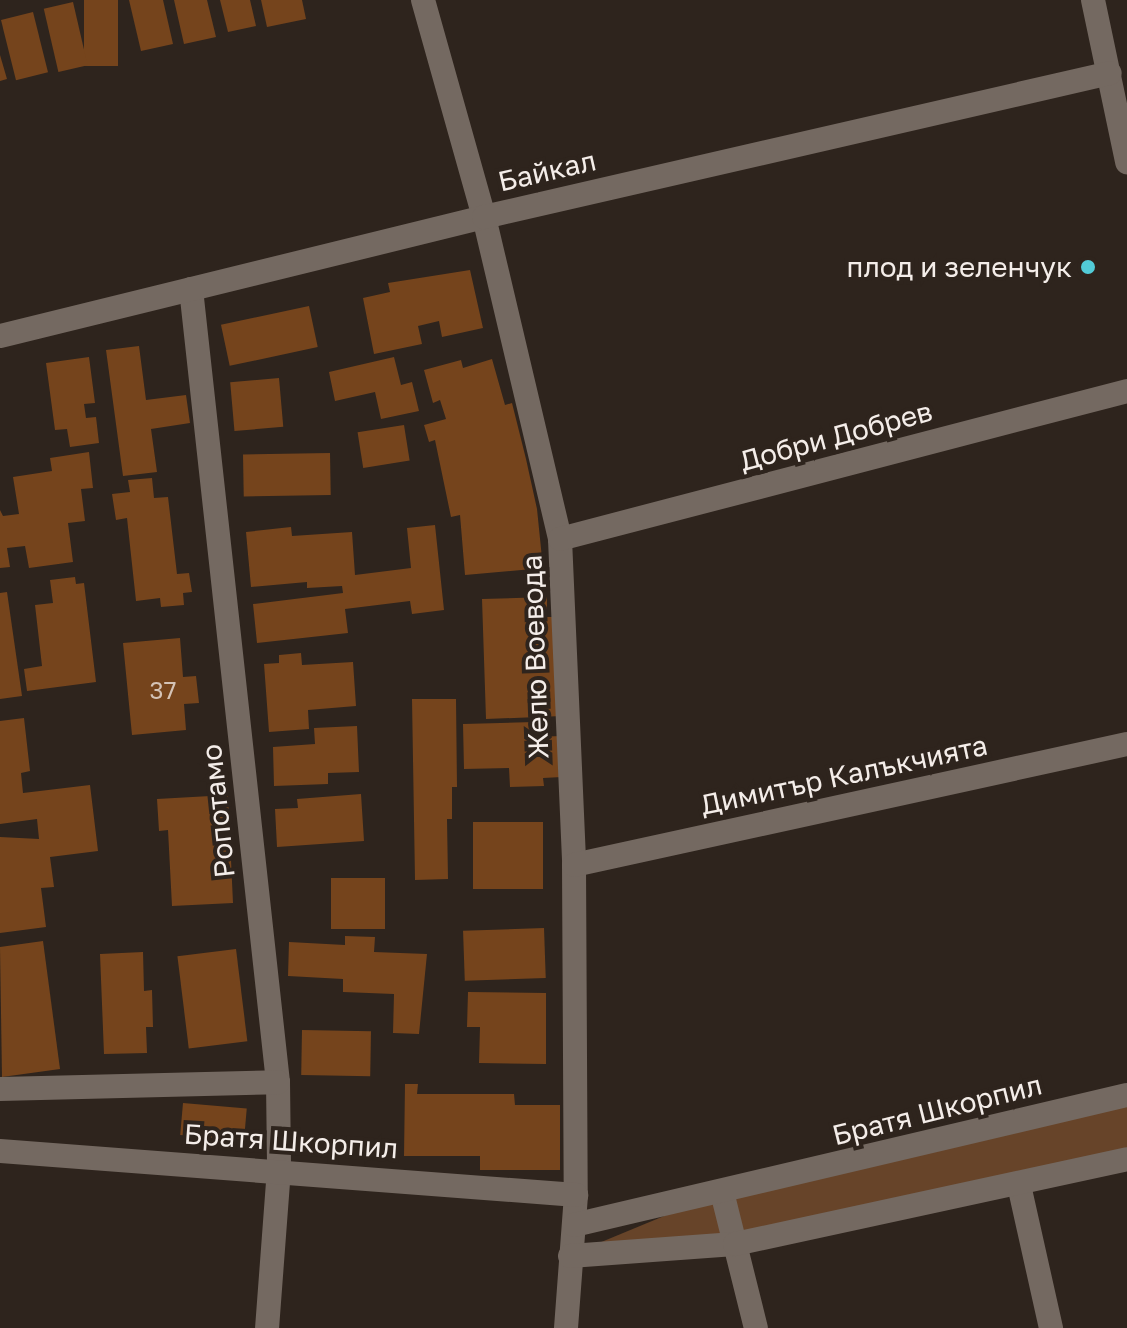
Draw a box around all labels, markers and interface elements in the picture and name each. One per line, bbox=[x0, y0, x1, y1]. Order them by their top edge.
street label: Байкал bbox=[495, 143, 599, 199]
place label: плод и зеленчук bbox=[847, 250, 1072, 284]
marker: плод и зеленчук bbox=[1079, 258, 1097, 276]
street label: Добри Добрев bbox=[736, 394, 936, 478]
street label: Желю Воевода bbox=[515, 554, 555, 760]
house number: 37 bbox=[150, 676, 176, 704]
street label: Димитър Калъкчията bbox=[698, 728, 990, 822]
street label: Ропотамо bbox=[194, 743, 242, 879]
street label: Братя Шкорпил bbox=[829, 1068, 1045, 1152]
street label: Братя Шкорпил bbox=[183, 1117, 399, 1165]

